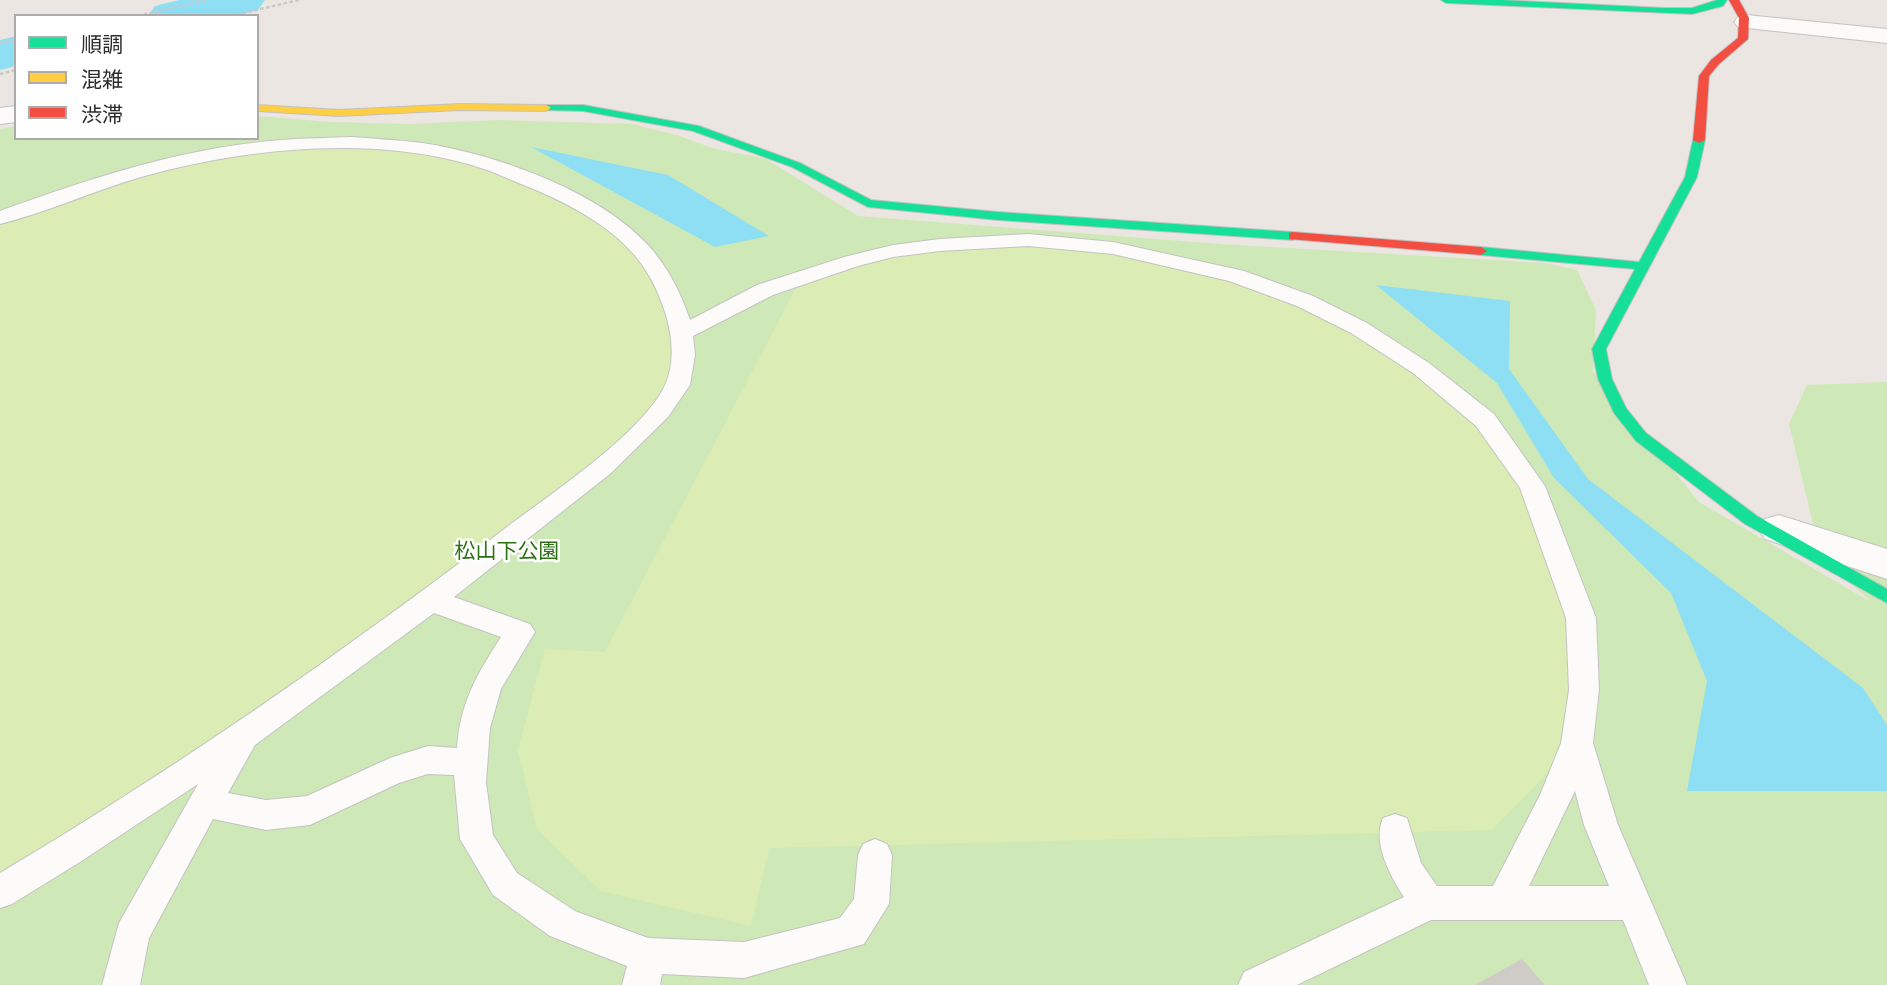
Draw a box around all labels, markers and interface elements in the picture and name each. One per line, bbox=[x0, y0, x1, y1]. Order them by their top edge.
legend bbox=[14, 14, 259, 140]
text: 順調 bbox=[81, 32, 123, 58]
text: 混雑 bbox=[81, 67, 123, 93]
text: 渋滞 bbox=[81, 102, 123, 128]
park label: 松山下公園 bbox=[455, 539, 559, 565]

